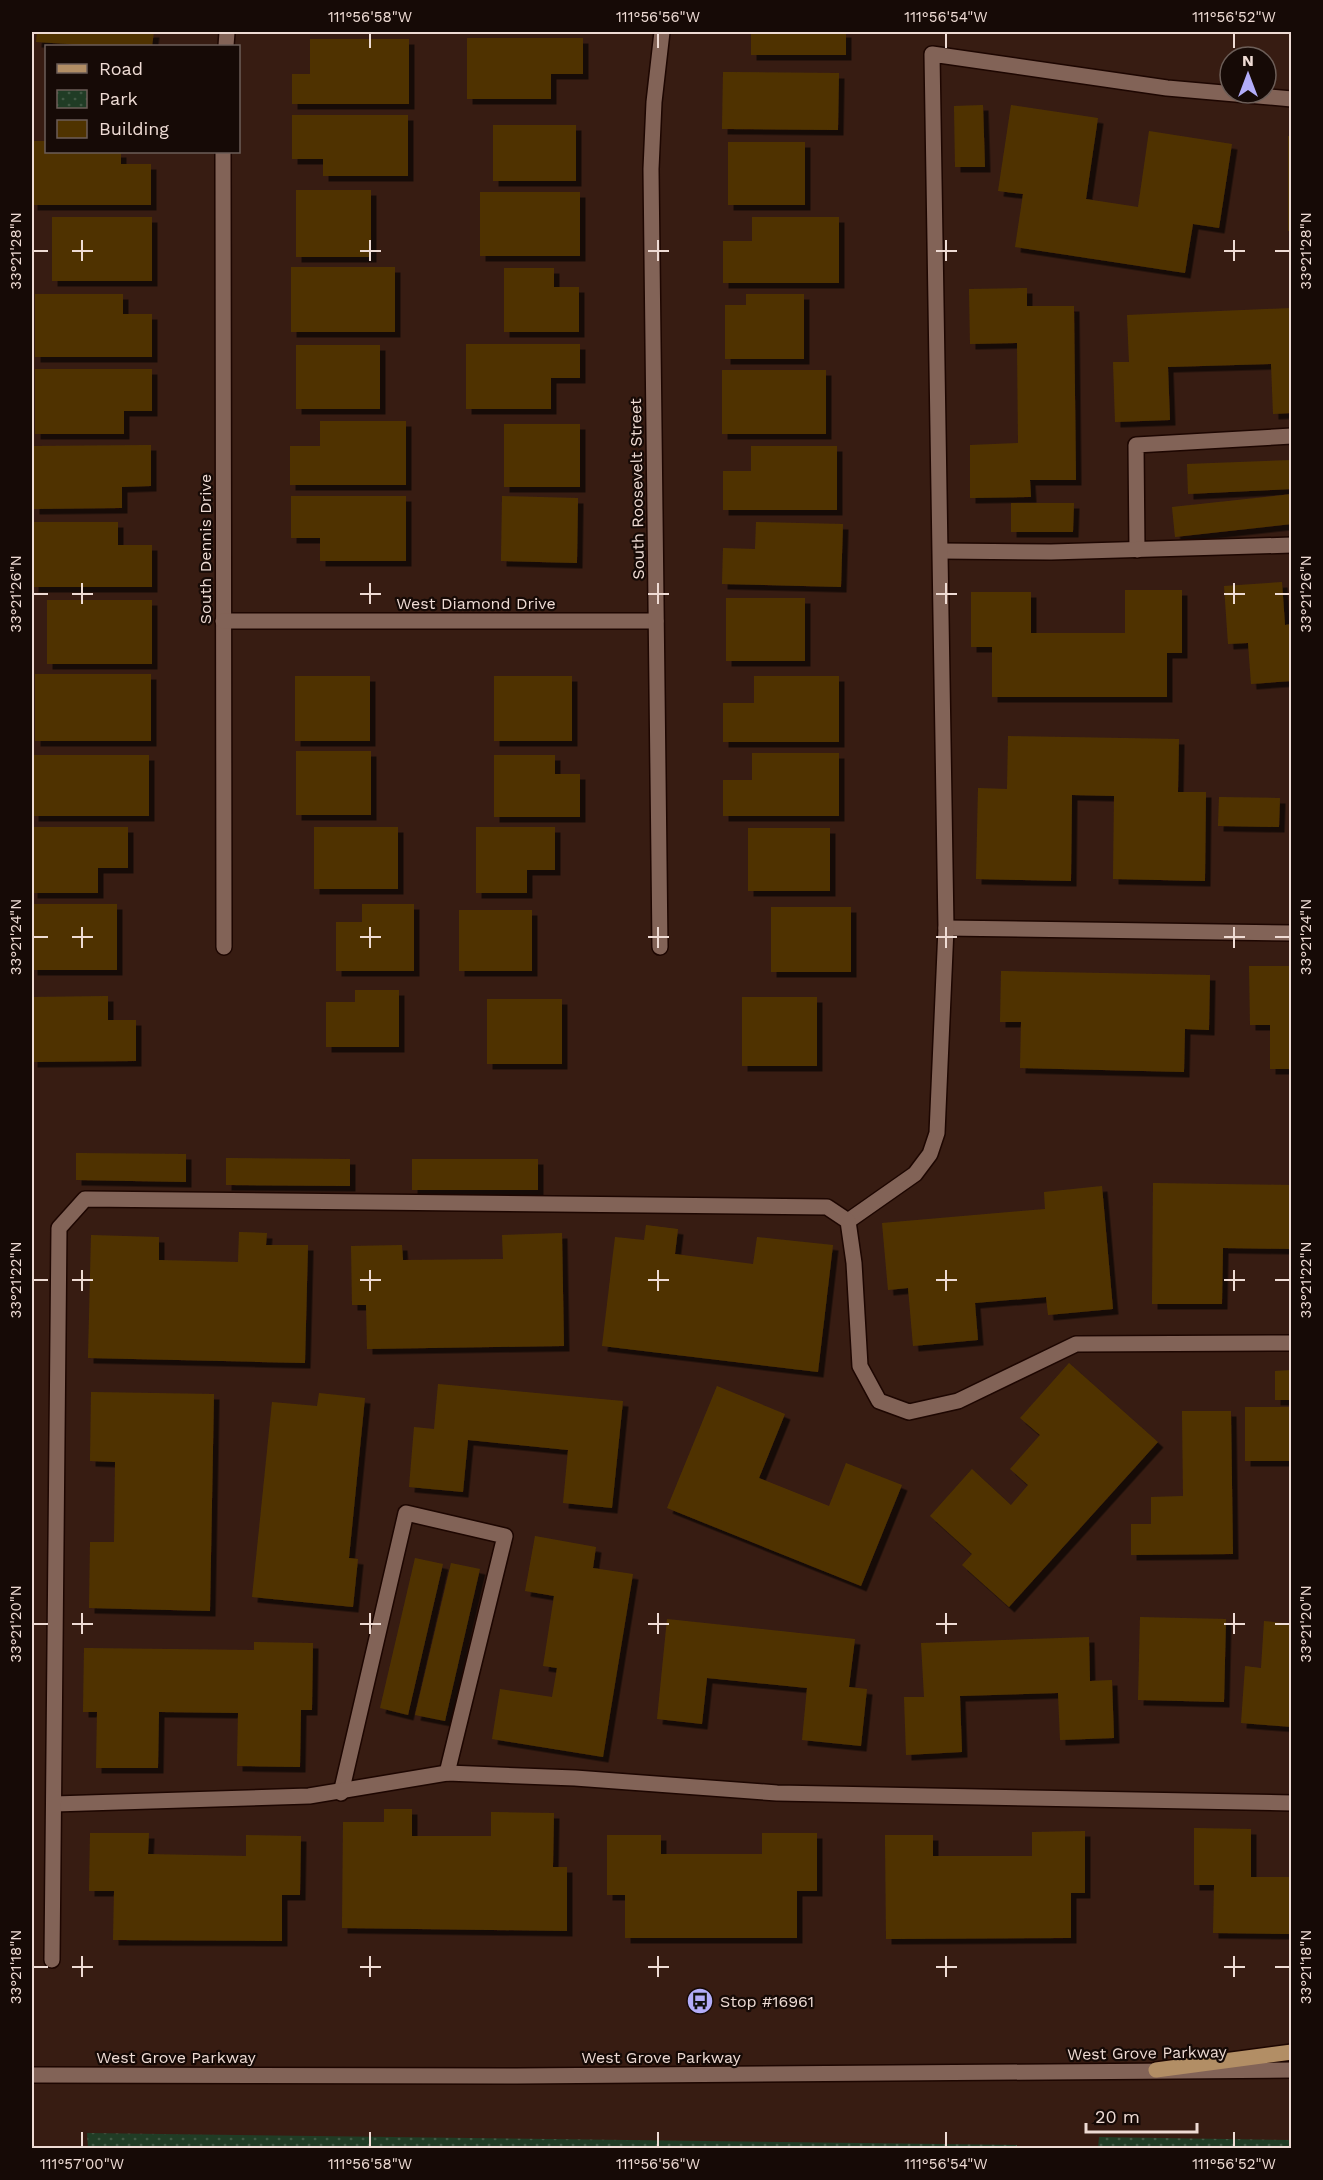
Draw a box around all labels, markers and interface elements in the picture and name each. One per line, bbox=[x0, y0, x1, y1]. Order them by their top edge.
text: 111°56'58"W bbox=[328, 8, 412, 26]
text: 111°56'56"W bbox=[616, 8, 700, 26]
text: 111°56'54"W bbox=[904, 8, 988, 26]
text: 111°56'52"W bbox=[1192, 8, 1276, 26]
legend bbox=[45, 45, 240, 153]
north arrow bbox=[1218, 45, 1278, 105]
text: N bbox=[1242, 51, 1254, 70]
text: Road bbox=[99, 58, 143, 79]
text: Park bbox=[99, 88, 138, 109]
text: Building bbox=[99, 118, 169, 139]
text: 33°21'28"N bbox=[7, 212, 25, 290]
text: 33°21'28"N bbox=[1297, 212, 1315, 290]
street label: South Roosevelt Street bbox=[626, 398, 648, 580]
street label: South Dennis Drive bbox=[196, 474, 215, 624]
text: 33°21'26"N bbox=[7, 555, 25, 633]
text: 33°21'26"N bbox=[1297, 555, 1315, 633]
street label: West Diamond Drive bbox=[396, 594, 556, 613]
text: 33°21'24"N bbox=[7, 899, 25, 975]
text: 33°21'24"N bbox=[1297, 899, 1315, 975]
text: 33°21'22"N bbox=[7, 1241, 25, 1319]
text: 33°21'22"N bbox=[1297, 1241, 1315, 1319]
text: 33°21'20"N bbox=[7, 1585, 25, 1663]
text: 33°21'20"N bbox=[1297, 1585, 1315, 1663]
text: 33°21'18"N bbox=[7, 1930, 25, 2004]
text: 33°21'18"N bbox=[1297, 1930, 1315, 2004]
bus stop icon: Stop #16961 bbox=[685, 1986, 715, 2016]
place label: Stop #16961 bbox=[720, 1992, 814, 2011]
street label: West Grove Parkway bbox=[1067, 2042, 1228, 2064]
street label: West Grove Parkway bbox=[96, 2048, 257, 2067]
street label: West Grove Parkway bbox=[581, 2048, 742, 2067]
scale bar bbox=[1086, 2096, 1197, 2134]
text: 20 m bbox=[1095, 2106, 1140, 2127]
text: 111°57'00"W bbox=[40, 2155, 124, 2173]
text: 111°56'58"W bbox=[328, 2155, 412, 2173]
text: 111°56'56"W bbox=[616, 2155, 700, 2173]
text: 111°56'54"W bbox=[904, 2155, 988, 2173]
text: 111°56'52"W bbox=[1192, 2155, 1276, 2173]

